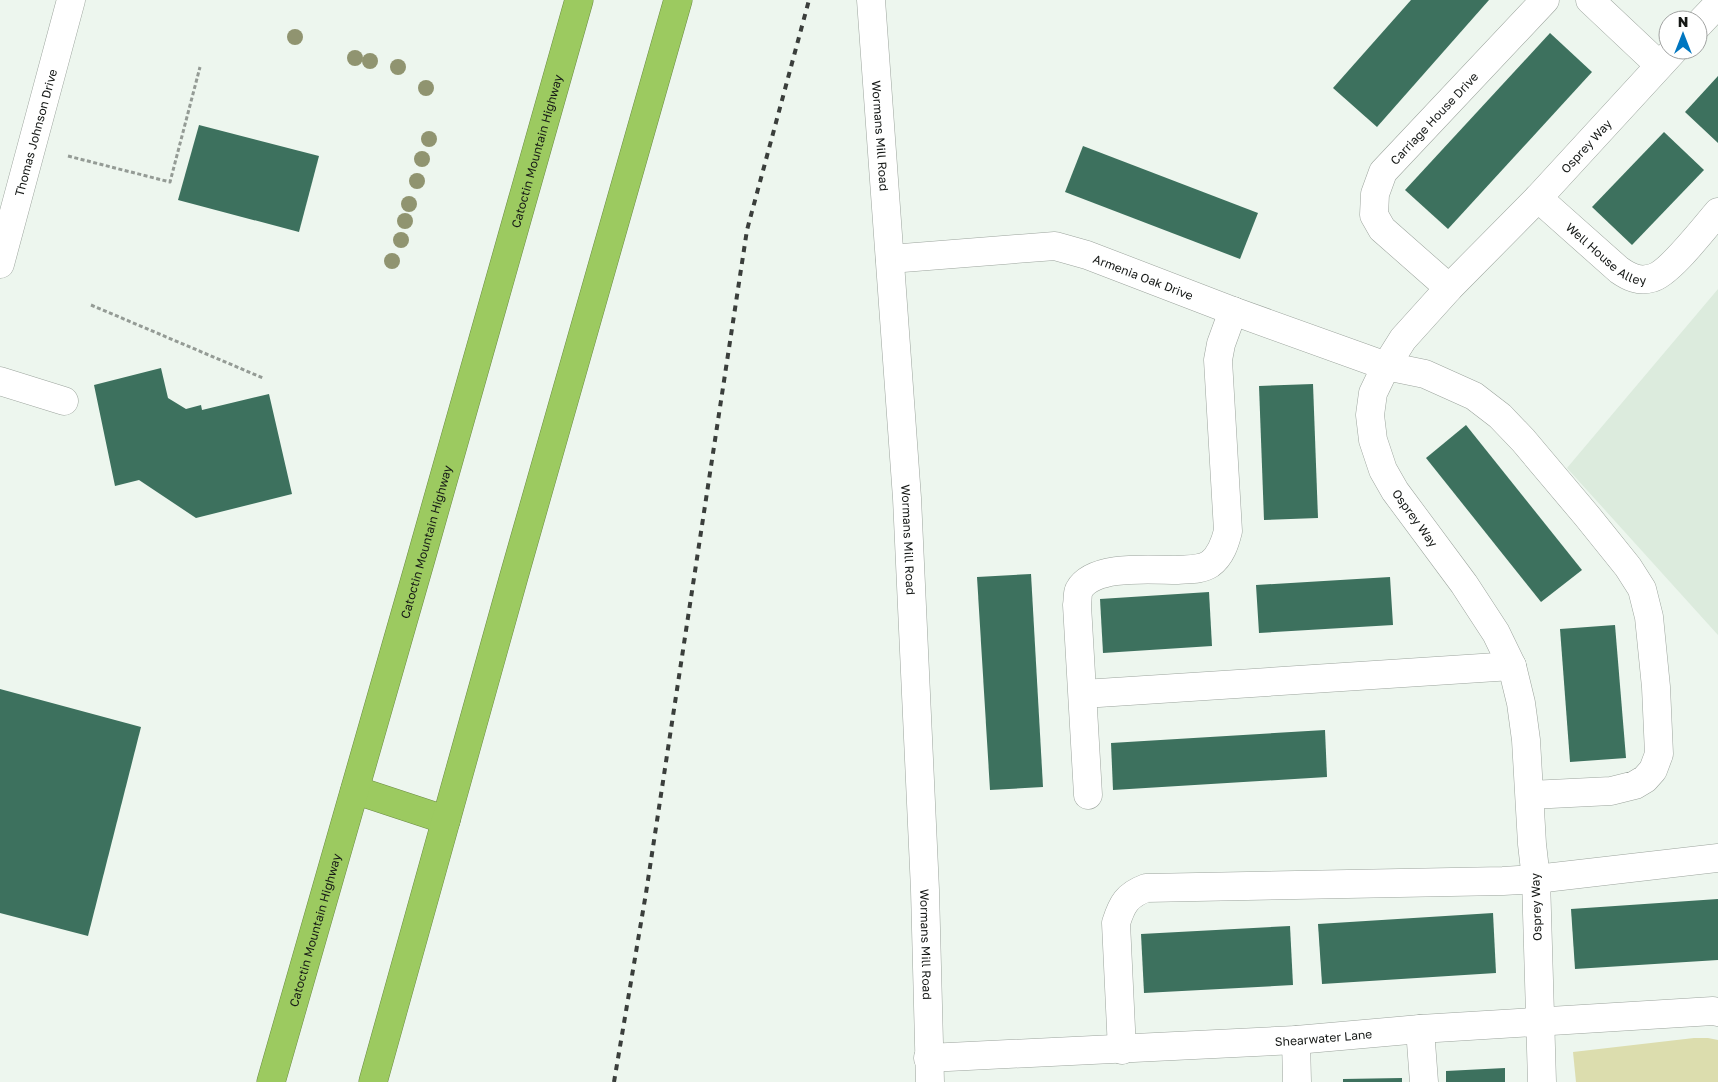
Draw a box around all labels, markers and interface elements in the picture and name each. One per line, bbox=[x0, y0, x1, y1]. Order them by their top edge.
north arrow bbox=[1658, 10, 1708, 60]
text: N bbox=[1678, 13, 1688, 30]
street label: Thomas Johnson Drive bbox=[11, 67, 60, 198]
street label: Carriage House Drive bbox=[1387, 69, 1481, 167]
street label: Catoctin Mountain Highway bbox=[507, 72, 565, 230]
street label: Wormans Mill Road bbox=[869, 80, 892, 191]
street label: Osprey Way bbox=[1557, 116, 1615, 176]
street label: Well House Alley bbox=[1563, 219, 1647, 287]
street label: Armenia Oak Drive bbox=[1091, 251, 1195, 303]
street label: Catoctin Mountain Highway bbox=[397, 463, 455, 620]
street label: Wormans Mill Road bbox=[899, 484, 919, 595]
street label: Osprey Way bbox=[1389, 486, 1441, 550]
street label: Catoctin Mountain Highway bbox=[285, 851, 344, 1009]
street label: Osprey Way bbox=[1527, 873, 1545, 941]
street label: Wormans Mill Road bbox=[917, 889, 935, 1000]
street label: Shearwater Lane bbox=[1274, 1026, 1373, 1049]

